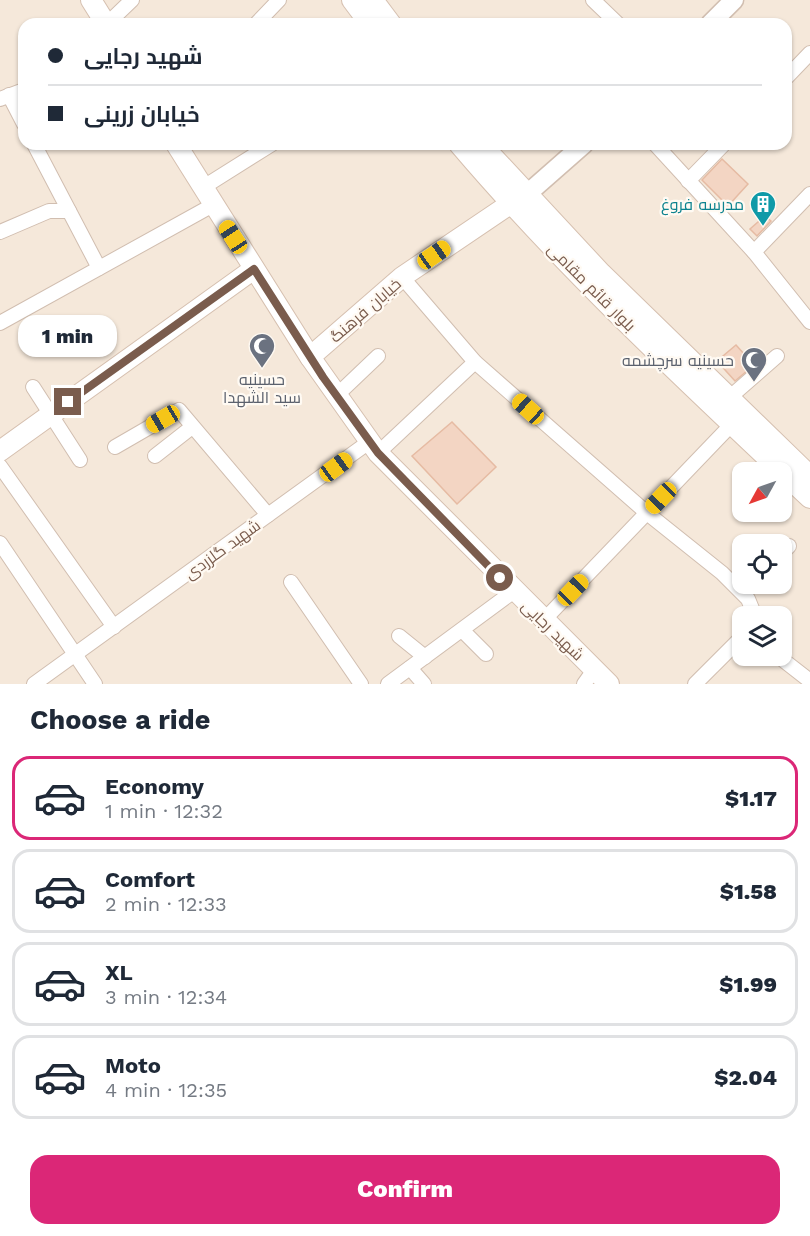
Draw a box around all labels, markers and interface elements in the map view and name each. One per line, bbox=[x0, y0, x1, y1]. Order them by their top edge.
text: شهید رجایی bbox=[84, 44, 203, 69]
text: خیابان زرینی bbox=[84, 102, 200, 127]
building icon: مدرسه فروغ bbox=[748, 189, 778, 227]
place label: مدرسه فروغ bbox=[661, 195, 744, 216]
car bbox=[216, 217, 250, 257]
car bbox=[414, 237, 454, 273]
street label: بلوار قائم مقامی bbox=[542, 239, 640, 337]
street label: خیابان فرهنگ bbox=[326, 274, 406, 347]
callout: 1 min bbox=[19, 315, 118, 357]
text: 1 min bbox=[42, 324, 93, 348]
mosque icon: حسینیه سید الشهدا bbox=[247, 331, 277, 369]
mosque icon: حسینیه سرچشمه bbox=[739, 345, 769, 383]
place label: حسینیه سرچشمه bbox=[622, 351, 734, 372]
place label: حسینیه سید الشهدا bbox=[223, 370, 301, 408]
route end bbox=[54, 388, 81, 415]
car bbox=[509, 390, 547, 428]
car bbox=[143, 402, 183, 436]
car bbox=[316, 449, 356, 485]
north arrow bbox=[732, 462, 792, 522]
map controls bbox=[732, 462, 792, 666]
car bbox=[642, 479, 680, 517]
street label: شهید گلزردی bbox=[181, 515, 265, 584]
button: locate bbox=[732, 534, 792, 594]
route start bbox=[486, 564, 513, 591]
car bbox=[554, 571, 592, 609]
street label: شهید رجایی bbox=[517, 596, 588, 665]
button: layers bbox=[732, 606, 792, 666]
text: Choose a ride bbox=[30, 704, 210, 736]
icon: car bbox=[33, 771, 87, 825]
text: Economy bbox=[105, 774, 204, 799]
text: $1.17 bbox=[725, 786, 777, 811]
text: 1 min · 12:32 bbox=[105, 799, 223, 823]
icon: car bbox=[33, 864, 87, 918]
text: Comfort bbox=[105, 867, 195, 892]
text: $1.58 bbox=[720, 879, 777, 904]
text: 2 min · 12:33 bbox=[105, 892, 227, 916]
icon: car bbox=[33, 957, 87, 1011]
text: XL bbox=[105, 960, 133, 985]
text: $1.99 bbox=[719, 972, 777, 997]
text: 3 min · 12:34 bbox=[105, 985, 227, 1009]
icon: car bbox=[33, 1050, 87, 1104]
text: Moto bbox=[105, 1053, 161, 1078]
text: $2.04 bbox=[714, 1065, 777, 1090]
text: 4 min · 12:35 bbox=[105, 1078, 227, 1102]
button: Confirm bbox=[30, 1155, 780, 1224]

